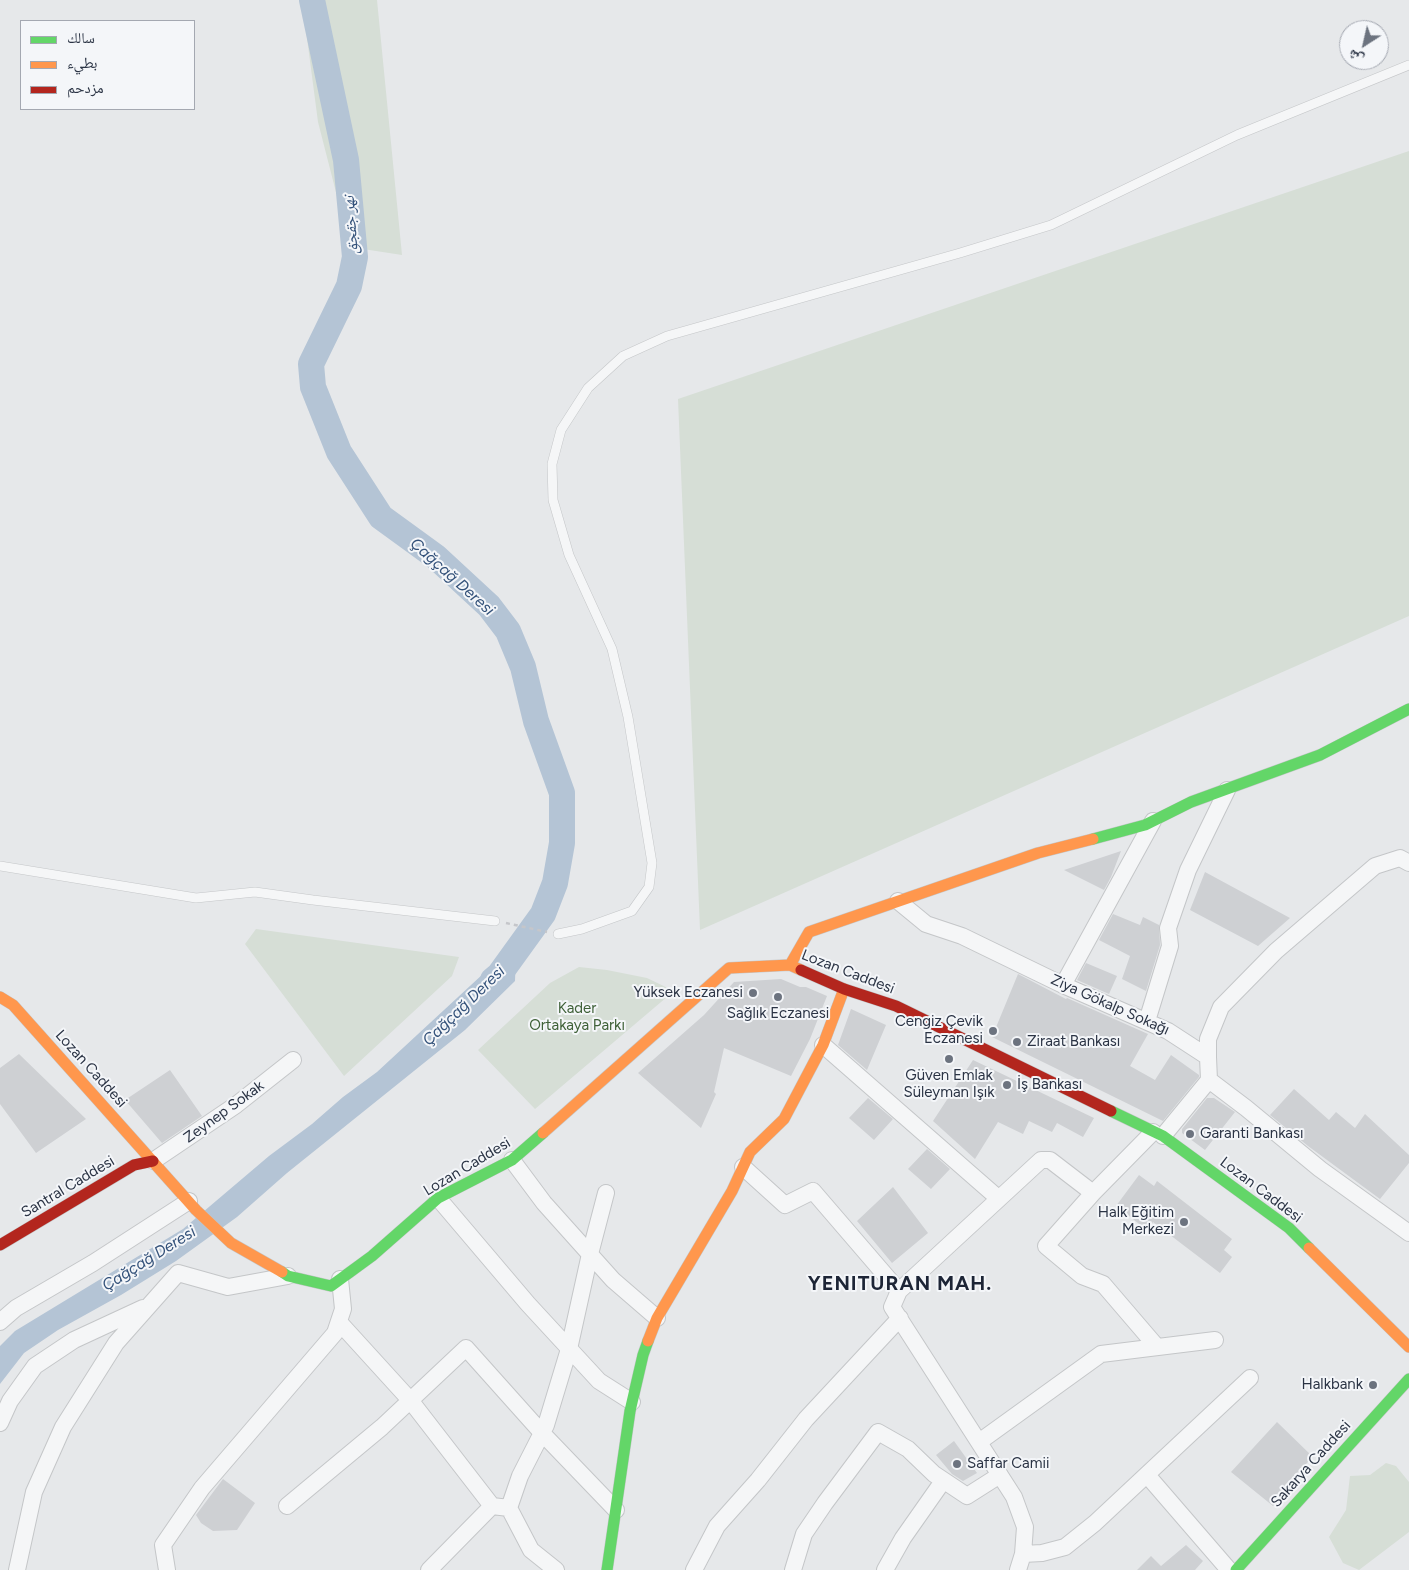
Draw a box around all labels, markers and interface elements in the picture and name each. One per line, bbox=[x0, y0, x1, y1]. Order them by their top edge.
legend bbox=[20, 20, 195, 110]
north arrow bbox=[1339, 20, 1389, 70]
text: سالك bbox=[67, 29, 95, 47]
text: ش bbox=[1345, 46, 1367, 68]
text: بطيء bbox=[67, 54, 97, 72]
text: مزدحم bbox=[67, 79, 104, 97]
water label: نهر جقجق bbox=[339, 195, 363, 255]
water label: Çağçağ Deresi bbox=[406, 534, 498, 620]
street label: Lozan Caddesi bbox=[799, 946, 897, 998]
water label: Çağçağ Deresi bbox=[419, 962, 509, 1050]
street label: Ziya Gökalp Sokağı bbox=[1048, 971, 1172, 1039]
place label: Yüksek Eczanesi bbox=[634, 984, 743, 1002]
marker: Yüksek Eczanesi bbox=[747, 987, 759, 999]
marker: Sağlık Eczanesi bbox=[772, 991, 784, 1003]
park label: Kader Ortakaya Parkı bbox=[529, 1000, 625, 1035]
place label: Sağlık Eczanesi bbox=[727, 1005, 829, 1023]
place label: Cengiz Çevik Eczanesi bbox=[895, 1013, 983, 1048]
marker: Cengiz Çevik Eczanesi bbox=[987, 1025, 999, 1037]
street label: Lozan Caddesi bbox=[51, 1026, 131, 1112]
place label: Ziraat Bankası bbox=[1027, 1033, 1120, 1051]
marker: Ziraat Bankası bbox=[1011, 1036, 1023, 1048]
marker: Güven Emlak Süleyman Işık bbox=[943, 1053, 955, 1065]
place label: Güven Emlak Süleyman Işık bbox=[903, 1067, 995, 1102]
place label: İş Bankası bbox=[1017, 1076, 1082, 1094]
street label: Zeynep Sokak bbox=[180, 1077, 268, 1147]
marker: İş Bankası bbox=[1001, 1079, 1013, 1091]
place label: Garanti Bankası bbox=[1200, 1125, 1303, 1143]
marker: Garanti Bankası bbox=[1184, 1128, 1196, 1140]
street label: Lozan Caddesi bbox=[420, 1134, 514, 1200]
street label: Santral Caddesi bbox=[18, 1152, 118, 1222]
street label: Lozan Caddesi bbox=[1216, 1153, 1306, 1227]
place label: Halk Eğitim Merkezi bbox=[1098, 1204, 1174, 1239]
marker: Halk Eğitim Merkezi bbox=[1178, 1216, 1190, 1228]
water label: Çağçağ Deresi bbox=[99, 1223, 199, 1295]
district label: YENITURAN MAH. bbox=[806, 1272, 994, 1296]
place label: Halkbank bbox=[1301, 1376, 1363, 1394]
marker: Halkbank bbox=[1367, 1379, 1379, 1391]
street label: Sakarya Caddesi bbox=[1267, 1417, 1355, 1511]
place label: Saffar Camii bbox=[967, 1455, 1049, 1473]
marker: Saffar Camii bbox=[951, 1458, 963, 1470]

